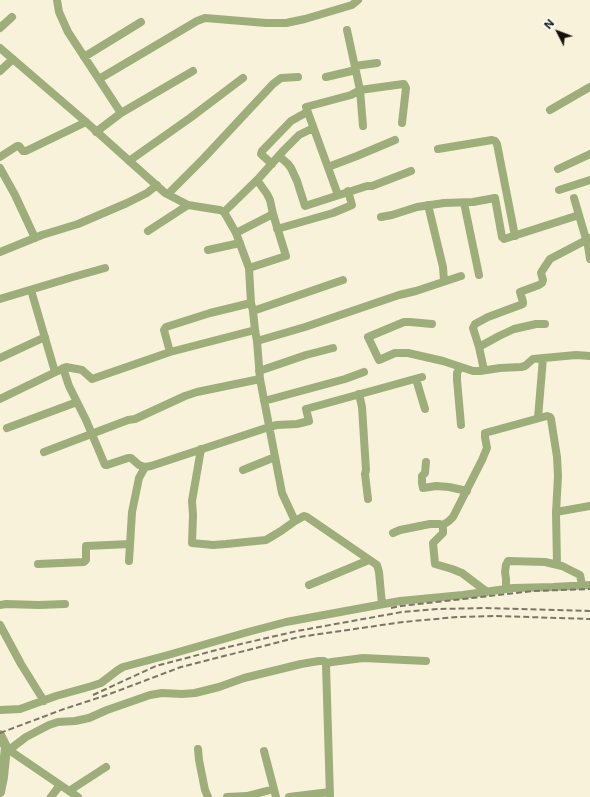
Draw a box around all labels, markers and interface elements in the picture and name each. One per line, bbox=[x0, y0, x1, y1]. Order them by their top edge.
north arrow bbox=[538, 12, 578, 52]
text: N bbox=[541, 16, 557, 32]

